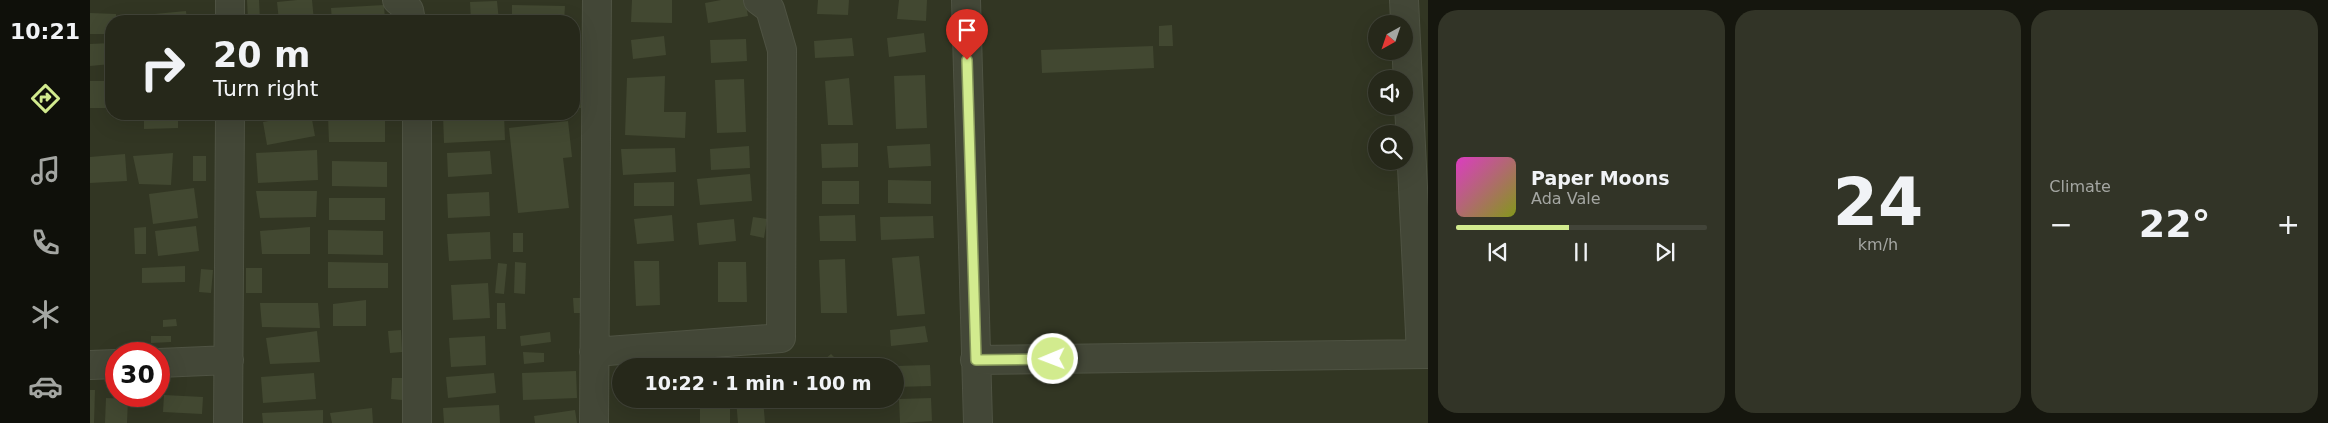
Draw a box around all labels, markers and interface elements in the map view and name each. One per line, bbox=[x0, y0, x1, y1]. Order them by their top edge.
pin bbox=[946, 9, 988, 60]
north arrow bbox=[1368, 15, 1412, 60]
map controls bbox=[1368, 15, 1413, 170]
icon: arrive bbox=[953, 16, 981, 44]
text: 10:21 bbox=[10, 19, 80, 44]
icon: right bbox=[130, 35, 195, 100]
text: 20 m bbox=[213, 35, 310, 75]
button: sound bbox=[1368, 70, 1413, 115]
text: Turn right bbox=[213, 76, 318, 101]
icon: directions bbox=[28, 81, 63, 116]
button: search bbox=[1368, 125, 1413, 170]
icon: music bbox=[28, 153, 63, 188]
text: 24 bbox=[1833, 165, 1923, 240]
text: Paper Moons bbox=[1531, 167, 1670, 189]
text: Climate bbox=[2049, 177, 2111, 196]
text: Ada Vale bbox=[1531, 189, 1601, 208]
text: 22° bbox=[2139, 202, 2211, 246]
text: − bbox=[2049, 208, 2073, 241]
text: + bbox=[2277, 208, 2300, 241]
icon: phone bbox=[28, 225, 63, 260]
text: km/h bbox=[1858, 235, 1898, 254]
icon: previous bbox=[1484, 238, 1512, 266]
icon: pause bbox=[1567, 238, 1595, 266]
icon: next bbox=[1651, 238, 1679, 266]
icon: climate bbox=[28, 297, 63, 332]
position arrow bbox=[1026, 332, 1078, 384]
speed limit sign: 30 bbox=[105, 342, 170, 407]
icon: car bbox=[28, 369, 63, 404]
text: 10:22 · 1 min · 100 m bbox=[644, 372, 872, 394]

